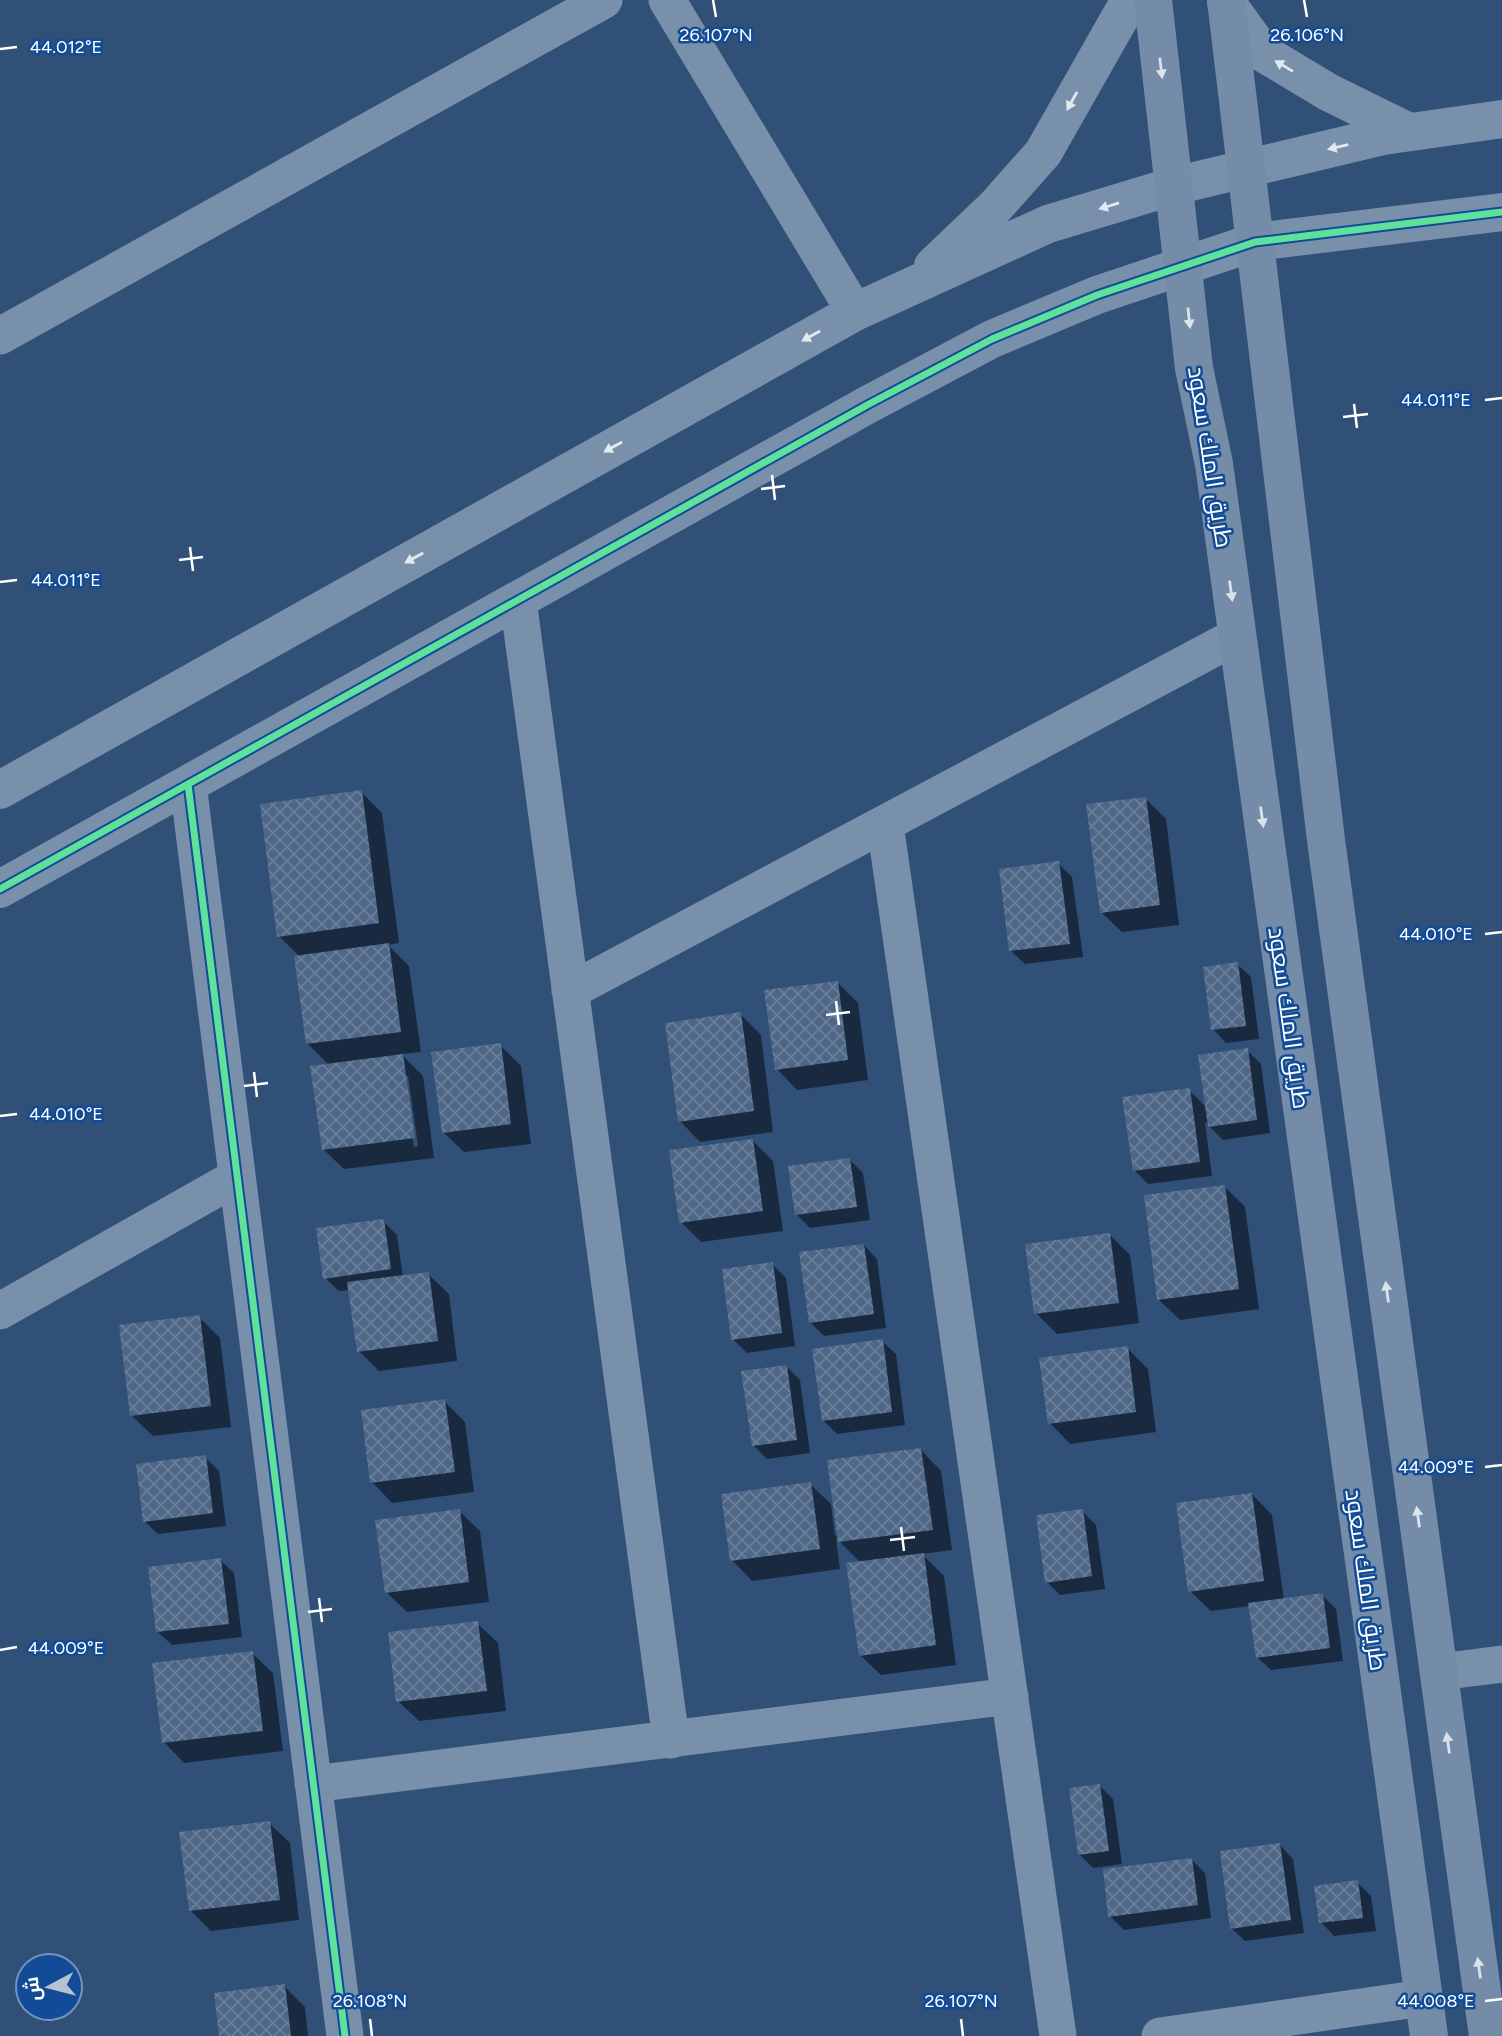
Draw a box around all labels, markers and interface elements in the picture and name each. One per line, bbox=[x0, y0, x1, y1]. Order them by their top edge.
text: 26.107°N bbox=[679, 24, 753, 46]
text: 26.106°N bbox=[1270, 24, 1344, 46]
text: 44.012°E bbox=[30, 36, 102, 58]
one-way arrow bbox=[1155, 57, 1166, 79]
one-way arrow bbox=[1275, 60, 1294, 73]
one-way arrow bbox=[1066, 92, 1078, 111]
one-way arrow bbox=[1327, 142, 1349, 153]
one-way arrow bbox=[1098, 201, 1119, 211]
one-way arrow bbox=[1183, 307, 1194, 329]
one-way arrow bbox=[802, 330, 821, 342]
street label: طريق الملك سعود bbox=[1181, 364, 1239, 550]
text: 44.011°E bbox=[1401, 389, 1471, 411]
one-way arrow bbox=[603, 441, 623, 453]
one-way arrow bbox=[405, 552, 424, 564]
text: 44.011°E bbox=[31, 569, 101, 591]
one-way arrow bbox=[1226, 580, 1237, 602]
one-way arrow bbox=[1256, 806, 1267, 828]
text: 44.010°E bbox=[1399, 923, 1473, 945]
street label: طريق الملك سعود bbox=[1261, 925, 1317, 1111]
text: 44.010°E bbox=[29, 1103, 103, 1125]
one-way arrow bbox=[1382, 1281, 1393, 1303]
text: 44.009°E bbox=[1398, 1456, 1474, 1478]
street label: طريق الملك سعود bbox=[1338, 1487, 1394, 1673]
one-way arrow bbox=[1412, 1506, 1423, 1528]
text: 44.009°E bbox=[28, 1637, 104, 1659]
one-way arrow bbox=[1443, 1732, 1454, 1754]
north arrow bbox=[14, 1952, 84, 2022]
one-way arrow bbox=[1473, 1957, 1484, 1979]
text: ش bbox=[20, 1976, 46, 2003]
text: 26.108°N bbox=[333, 1990, 407, 2012]
text: 26.107°N bbox=[924, 1990, 998, 2012]
text: 44.008°E bbox=[1397, 1990, 1475, 2012]

